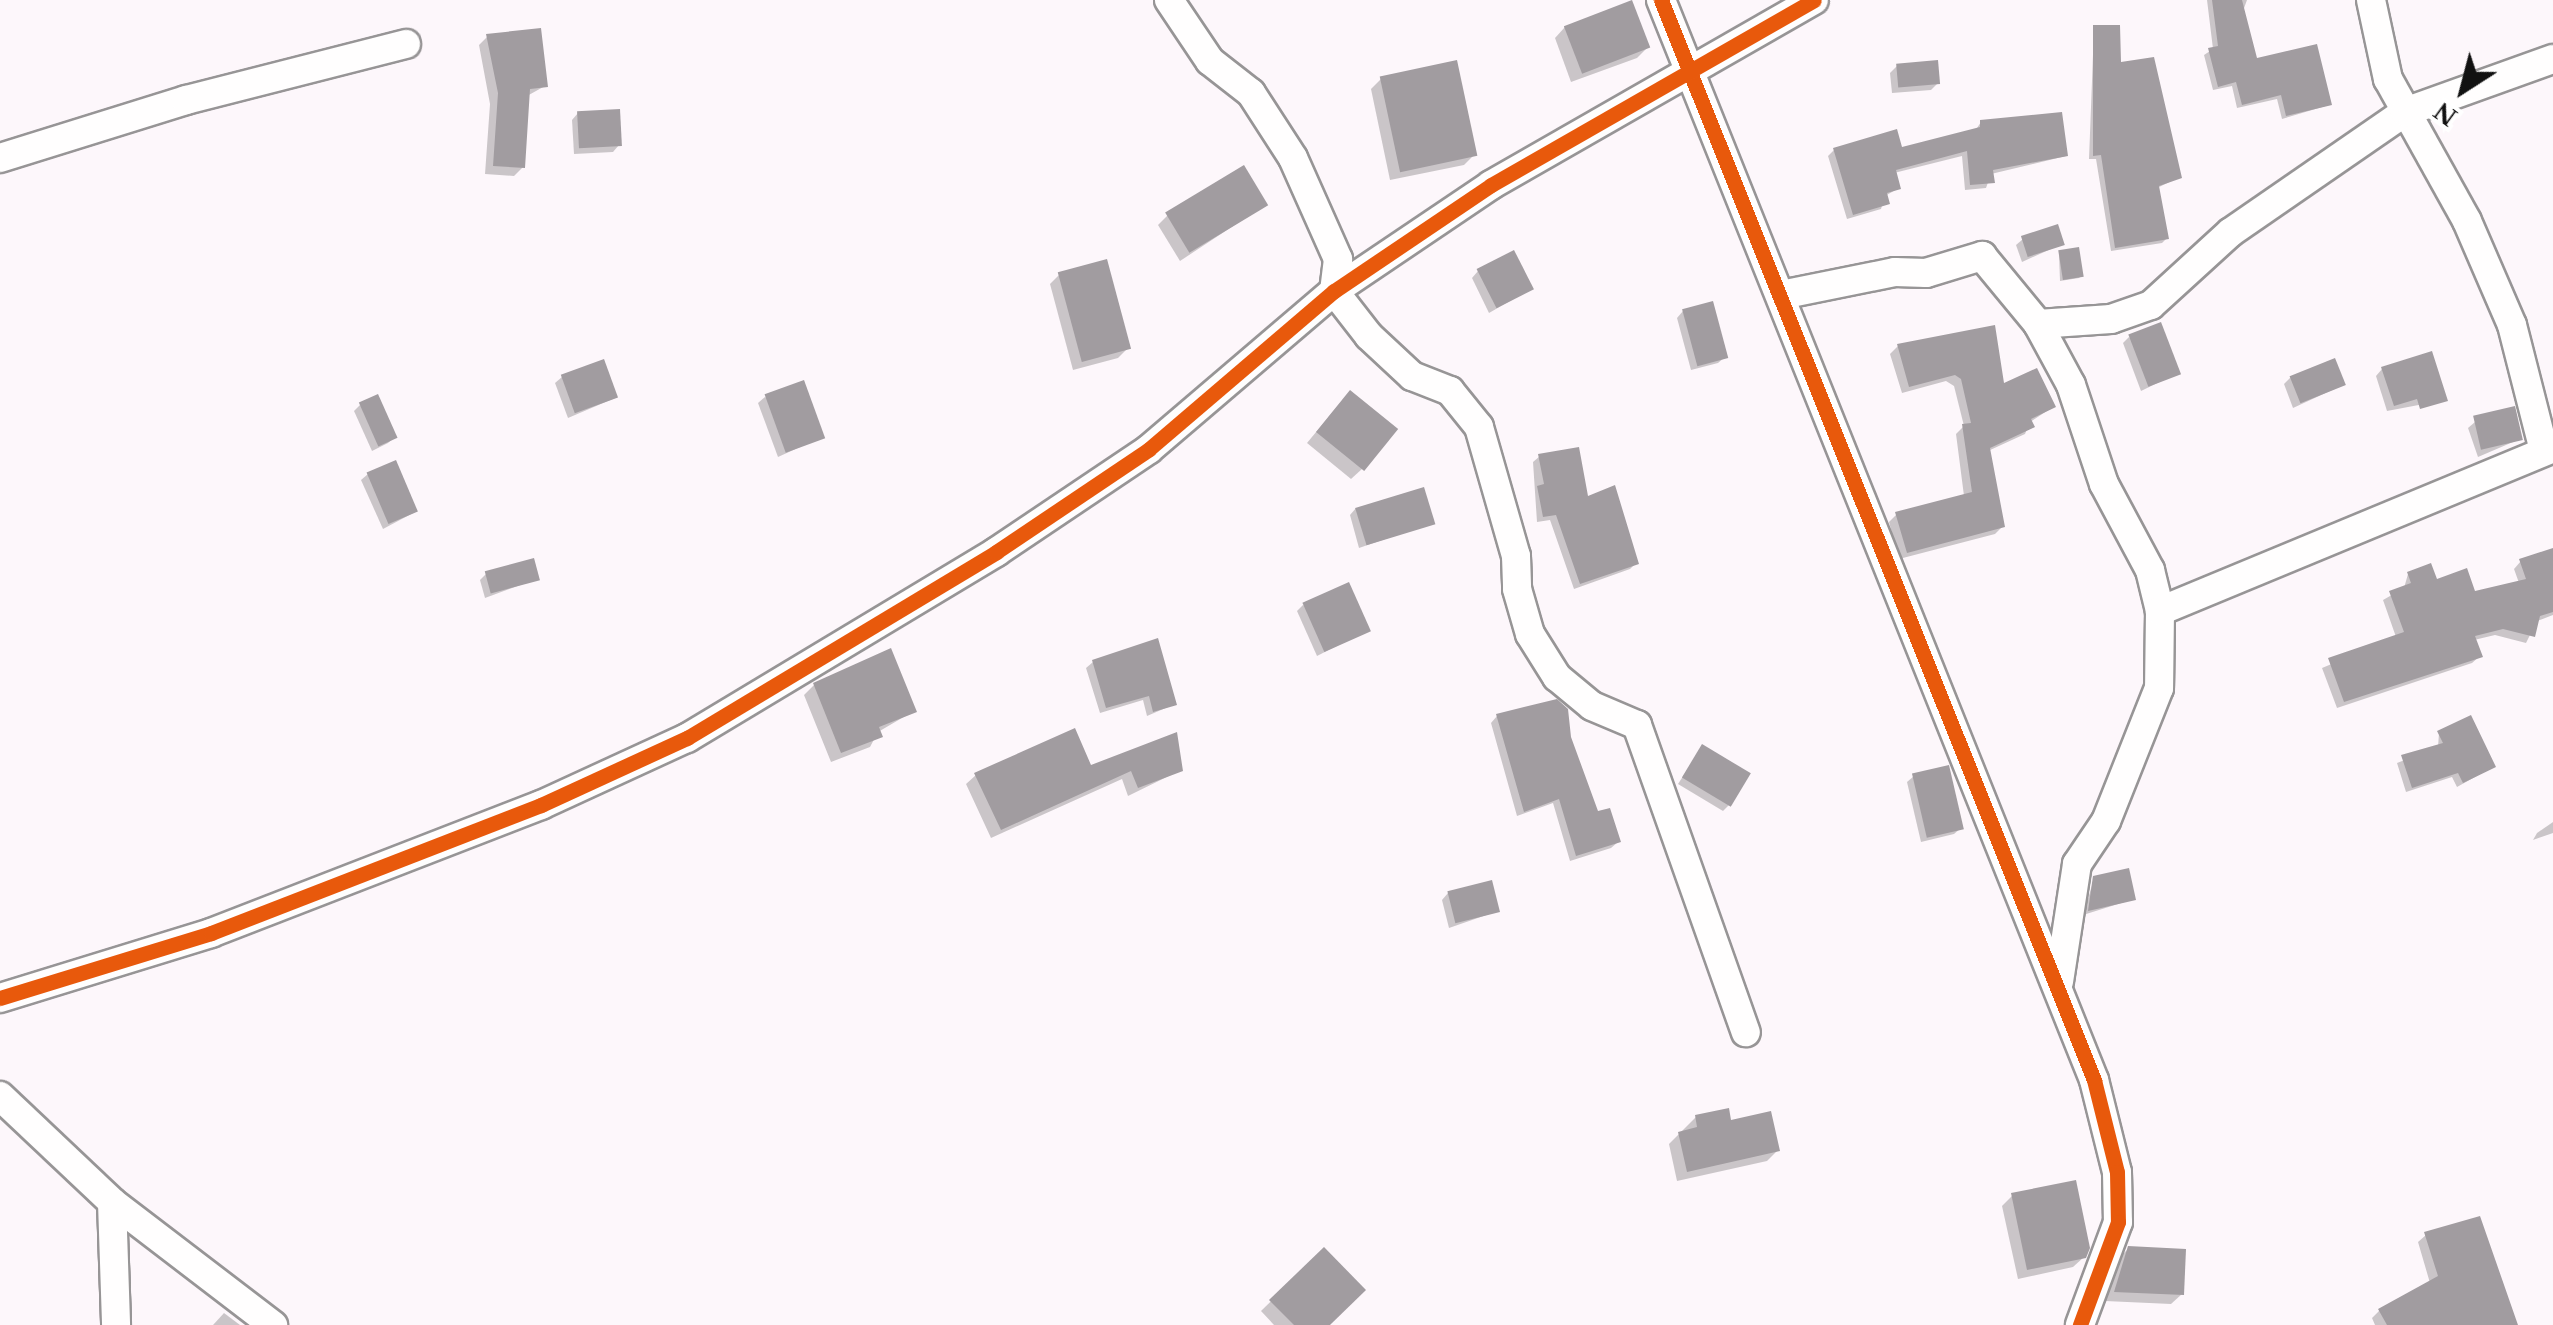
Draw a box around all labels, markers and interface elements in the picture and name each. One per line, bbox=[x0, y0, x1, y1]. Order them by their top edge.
north arrow bbox=[2413, 40, 2513, 140]
text: N bbox=[2428, 96, 2462, 133]

